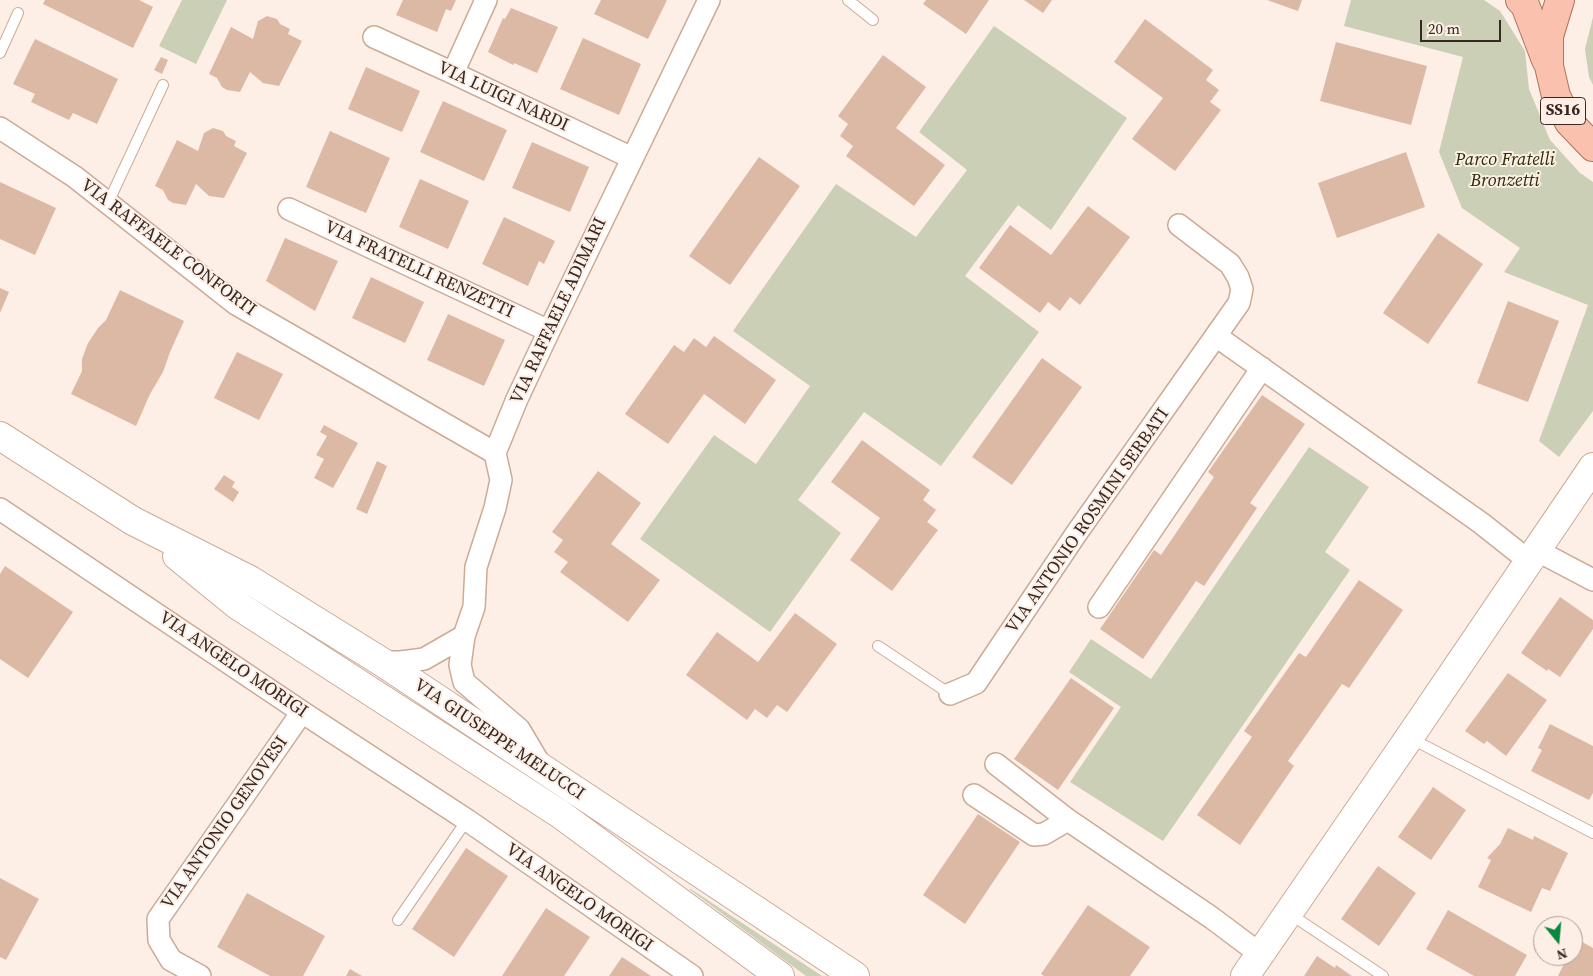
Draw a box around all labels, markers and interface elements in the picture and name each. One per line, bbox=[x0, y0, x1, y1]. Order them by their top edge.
scale bar bbox=[1423, 10, 1504, 42]
text: 20 m bbox=[1428, 18, 1460, 39]
street label: VIA LUIGI NARDI bbox=[434, 57, 572, 137]
road number: SS16 bbox=[1540, 98, 1586, 124]
park label: Parco Fratelli Bronzetti bbox=[1455, 149, 1555, 192]
street label: VIA RAFFAELE CONFORTI bbox=[76, 175, 260, 321]
street label: VIA RAFFAELE ADIMARI bbox=[506, 214, 612, 408]
street label: VIA FRATELLI RENZETTI bbox=[321, 217, 517, 323]
street label: VIA ANTONIO ROSMINI SERBATI bbox=[1002, 404, 1174, 638]
street label: VIA ANGELO MORIGI bbox=[155, 607, 311, 723]
street label: VIA GIUSEPPE MELUCCI bbox=[410, 675, 588, 805]
street label: VIA ANTONIO GENOVESI bbox=[157, 733, 293, 913]
street label: VIA ANGELO MORIGI bbox=[501, 839, 657, 957]
north arrow bbox=[1533, 916, 1583, 966]
text: N bbox=[1554, 943, 1570, 965]

